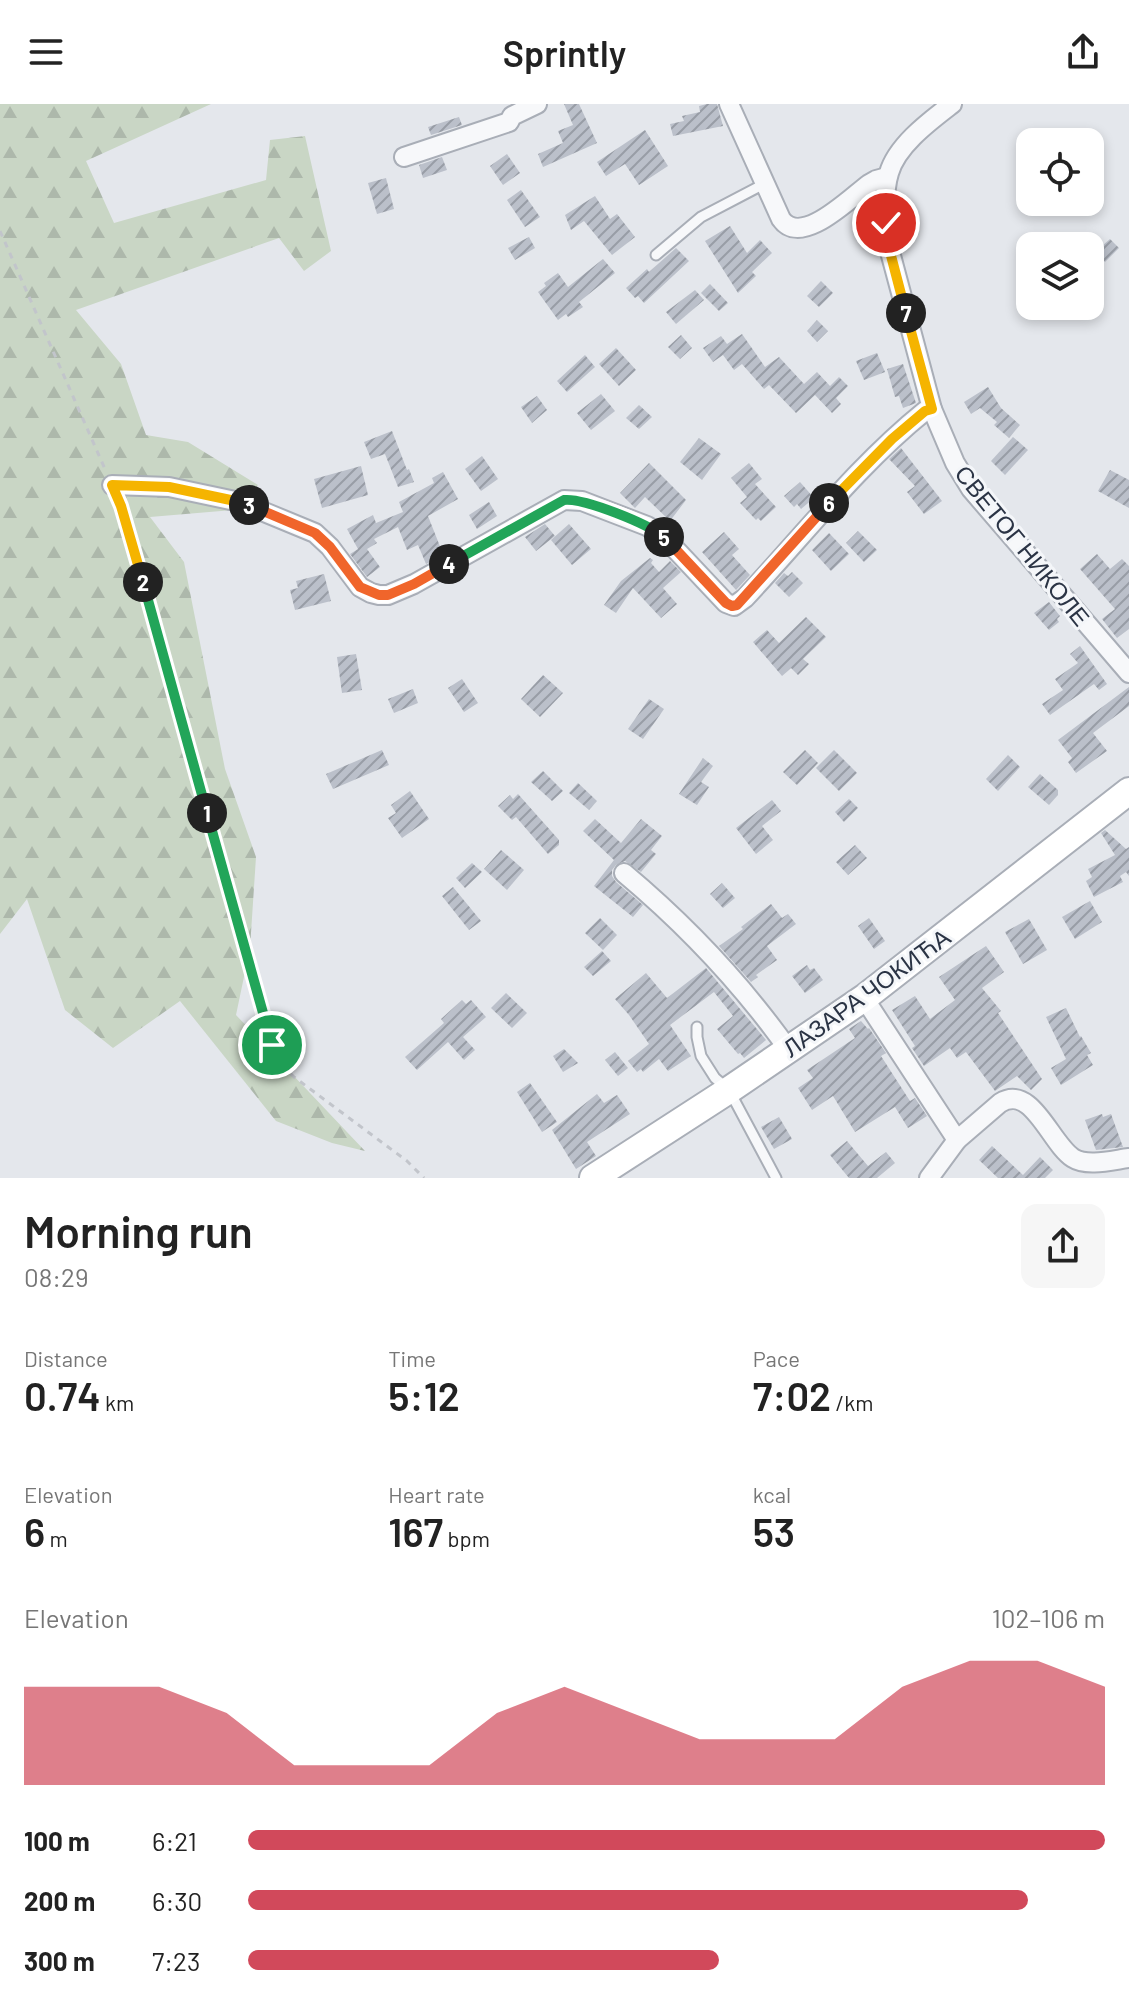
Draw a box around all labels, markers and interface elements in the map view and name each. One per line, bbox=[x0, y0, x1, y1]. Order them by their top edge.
icon: menu bbox=[24, 30, 68, 74]
icon: share bbox=[1061, 30, 1105, 74]
text: Sprintly bbox=[503, 31, 626, 74]
map controls bbox=[1016, 128, 1104, 320]
button: locate bbox=[1016, 128, 1104, 216]
pin bbox=[852, 189, 920, 257]
icon: check bbox=[864, 201, 908, 245]
button: layers bbox=[1016, 232, 1104, 320]
pin: 7 bbox=[886, 293, 926, 333]
text: 7 bbox=[901, 300, 911, 326]
street label: СВЕТОГ НИКОЛЕ bbox=[949, 459, 1097, 631]
pin: 6 bbox=[809, 483, 849, 523]
pin: 3 bbox=[229, 485, 269, 525]
text: 6 bbox=[823, 490, 835, 516]
text: 3 bbox=[243, 492, 255, 518]
pin: 5 bbox=[644, 517, 684, 557]
text: 5 bbox=[658, 524, 670, 550]
pin: 4 bbox=[429, 544, 469, 584]
text: 4 bbox=[442, 551, 456, 577]
pin: 2 bbox=[123, 562, 163, 602]
text: 2 bbox=[137, 569, 149, 595]
pin: 1 bbox=[187, 793, 227, 833]
text: 1 bbox=[203, 800, 211, 826]
street label: ЛАЗАРА ЧОКИЋА bbox=[777, 922, 955, 1062]
pin bbox=[238, 1011, 306, 1079]
icon: arrive bbox=[250, 1023, 294, 1067]
text: Morning run bbox=[24, 1204, 253, 1257]
button: share bbox=[1021, 1204, 1105, 1288]
text: 08:29 bbox=[24, 1261, 89, 1292]
text: Distance bbox=[24, 1345, 108, 1371]
text: Time bbox=[388, 1345, 436, 1371]
text: Pace bbox=[753, 1345, 800, 1371]
text: 0.74 bbox=[24, 1371, 101, 1419]
text: 5:12 bbox=[388, 1371, 460, 1419]
text: 7:02 bbox=[753, 1371, 831, 1419]
text: km bbox=[101, 1389, 134, 1415]
text: /km bbox=[831, 1389, 874, 1415]
text: Elevation bbox=[24, 1481, 113, 1507]
text: Heart rate bbox=[388, 1481, 485, 1507]
text: kcal bbox=[753, 1481, 791, 1507]
text: 6 bbox=[24, 1507, 45, 1555]
text: 167 bbox=[388, 1507, 443, 1555]
text: 53 bbox=[753, 1507, 795, 1555]
text: m bbox=[45, 1525, 68, 1551]
text: bpm bbox=[443, 1525, 490, 1551]
text: Elevation bbox=[24, 1602, 129, 1633]
text: 102–106 m bbox=[992, 1602, 1105, 1633]
text: 100 m bbox=[24, 1825, 90, 1856]
text: 6:21 bbox=[152, 1825, 197, 1856]
text: 200 m bbox=[24, 1885, 95, 1916]
text: 6:30 bbox=[152, 1885, 202, 1916]
text: 300 m bbox=[24, 1945, 95, 1976]
text: 7:23 bbox=[152, 1945, 200, 1976]

